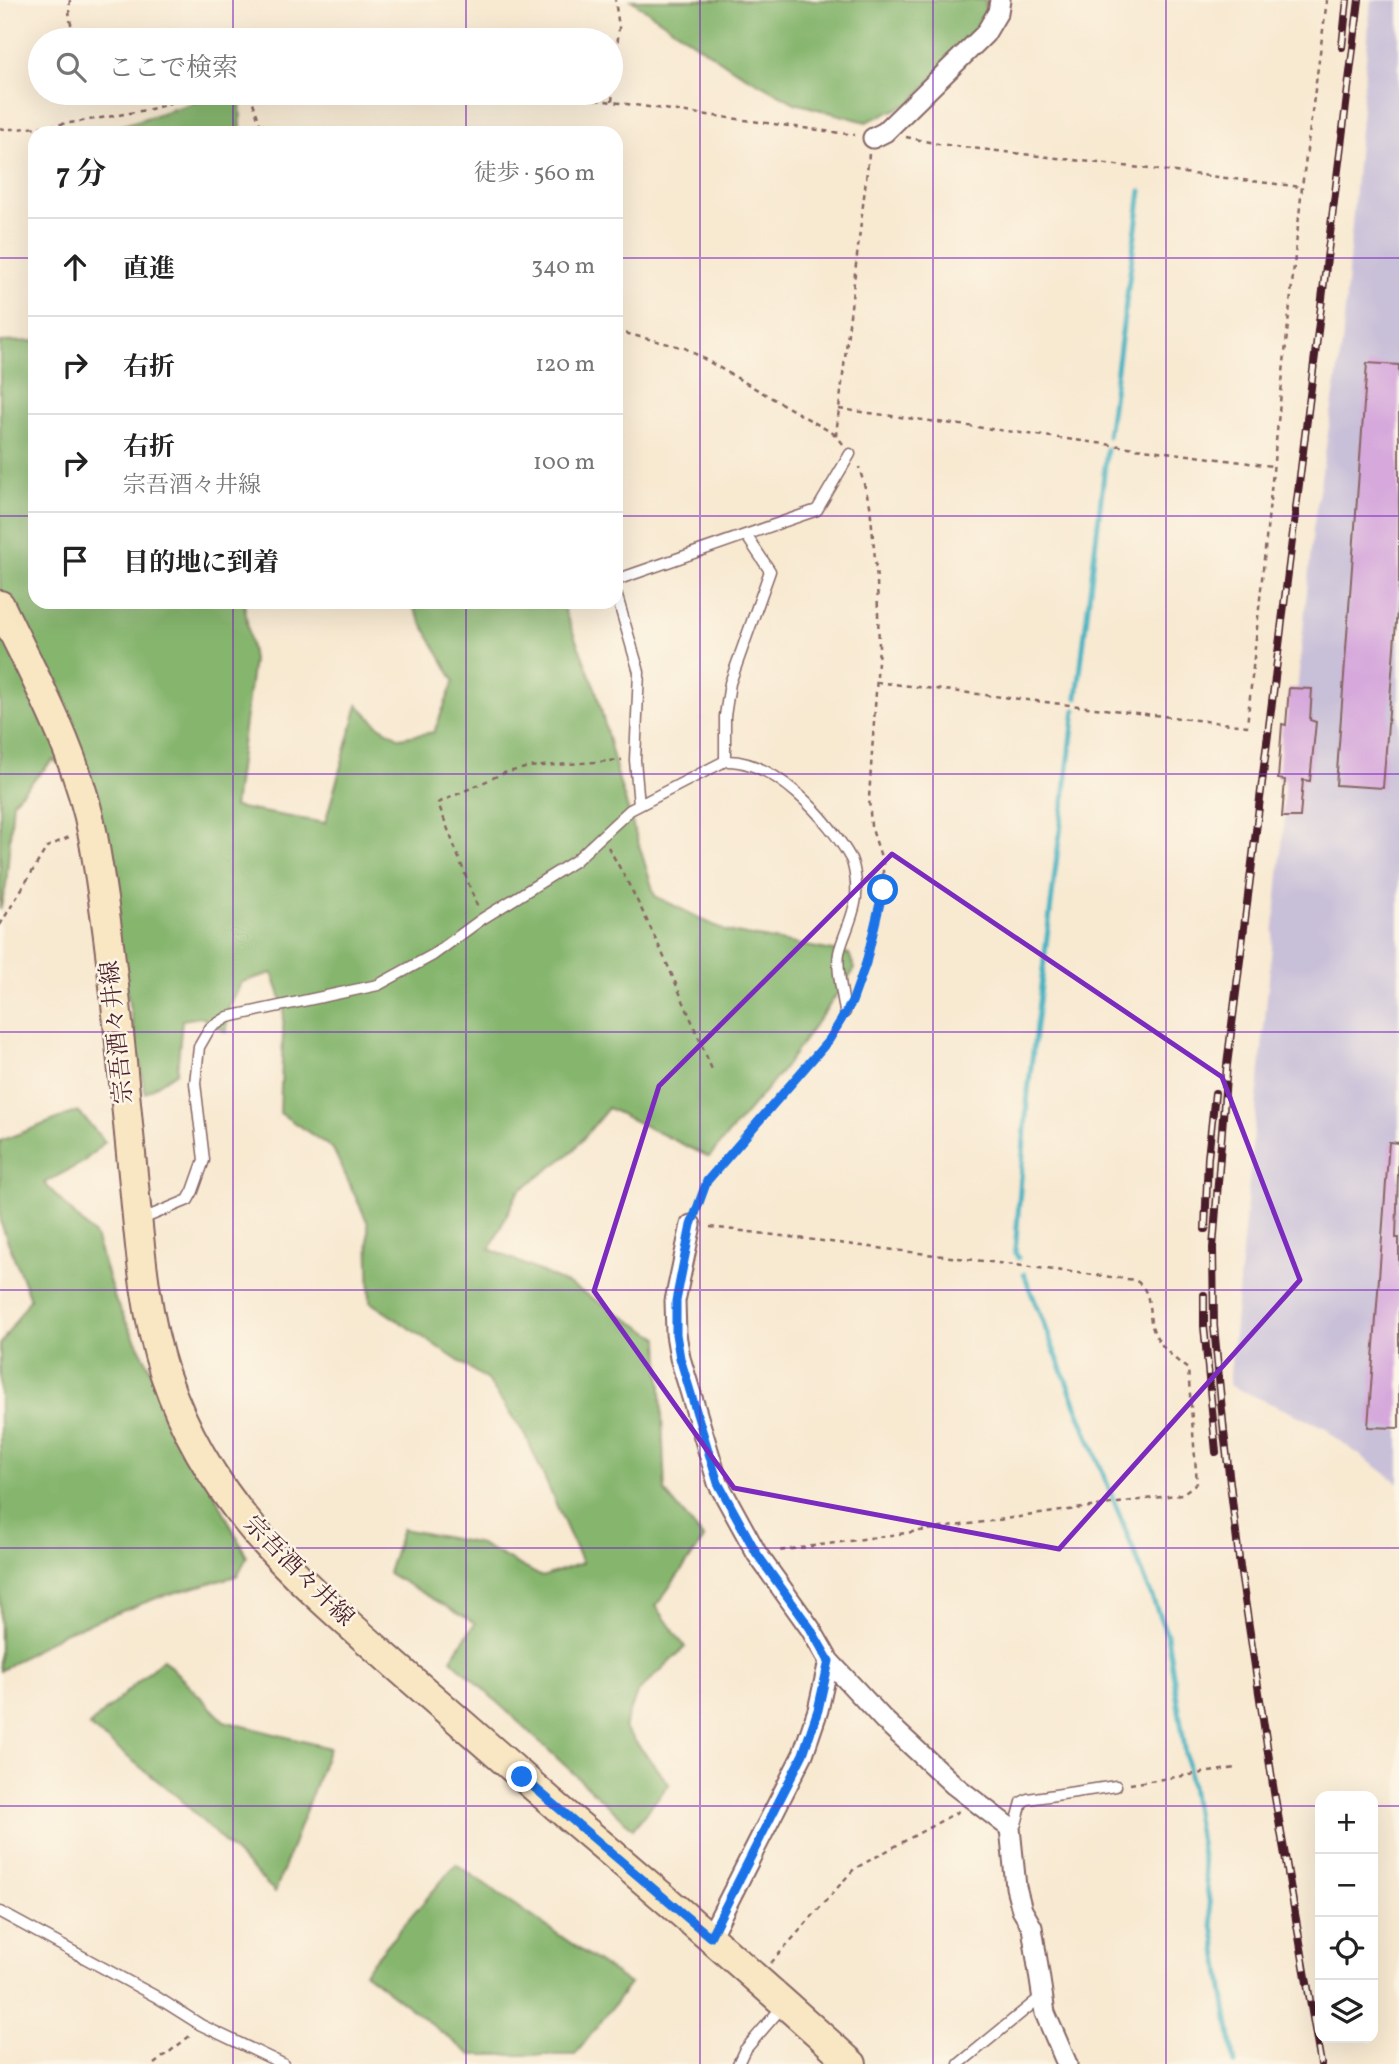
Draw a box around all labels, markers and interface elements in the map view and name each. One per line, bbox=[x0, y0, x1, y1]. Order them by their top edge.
search box bbox=[28, 28, 623, 105]
icon: search bbox=[52, 48, 90, 86]
text: ここで検索 bbox=[108, 51, 238, 87]
text: 7 分 bbox=[56, 154, 106, 196]
text: 徒歩 · 560 m bbox=[474, 158, 595, 190]
icon: ahead bbox=[56, 248, 94, 286]
text: 340 m bbox=[531, 251, 595, 283]
text: 直進 bbox=[123, 252, 175, 288]
icon: right bbox=[56, 346, 94, 384]
text: 120 m bbox=[535, 349, 595, 381]
text: 右折 bbox=[123, 350, 175, 386]
text: 右折 bbox=[123, 430, 175, 466]
icon: right bbox=[56, 444, 94, 482]
text: 100 m bbox=[533, 447, 595, 479]
text: 宗吾酒々井線 bbox=[123, 470, 261, 502]
icon: arrive bbox=[56, 542, 94, 580]
text: 目的地に到着 bbox=[123, 546, 279, 582]
route start bbox=[867, 874, 898, 905]
street label: 宗吾酒々井線 bbox=[94, 959, 142, 1105]
street label: 宗吾酒々井線 bbox=[235, 1509, 361, 1635]
route end bbox=[506, 1761, 537, 1792]
map controls bbox=[1315, 1791, 1378, 2043]
button: + bbox=[1315, 1791, 1378, 1854]
button: − bbox=[1315, 1854, 1378, 1917]
button: locate bbox=[1315, 1917, 1378, 1980]
button: layers bbox=[1315, 1980, 1378, 2043]

